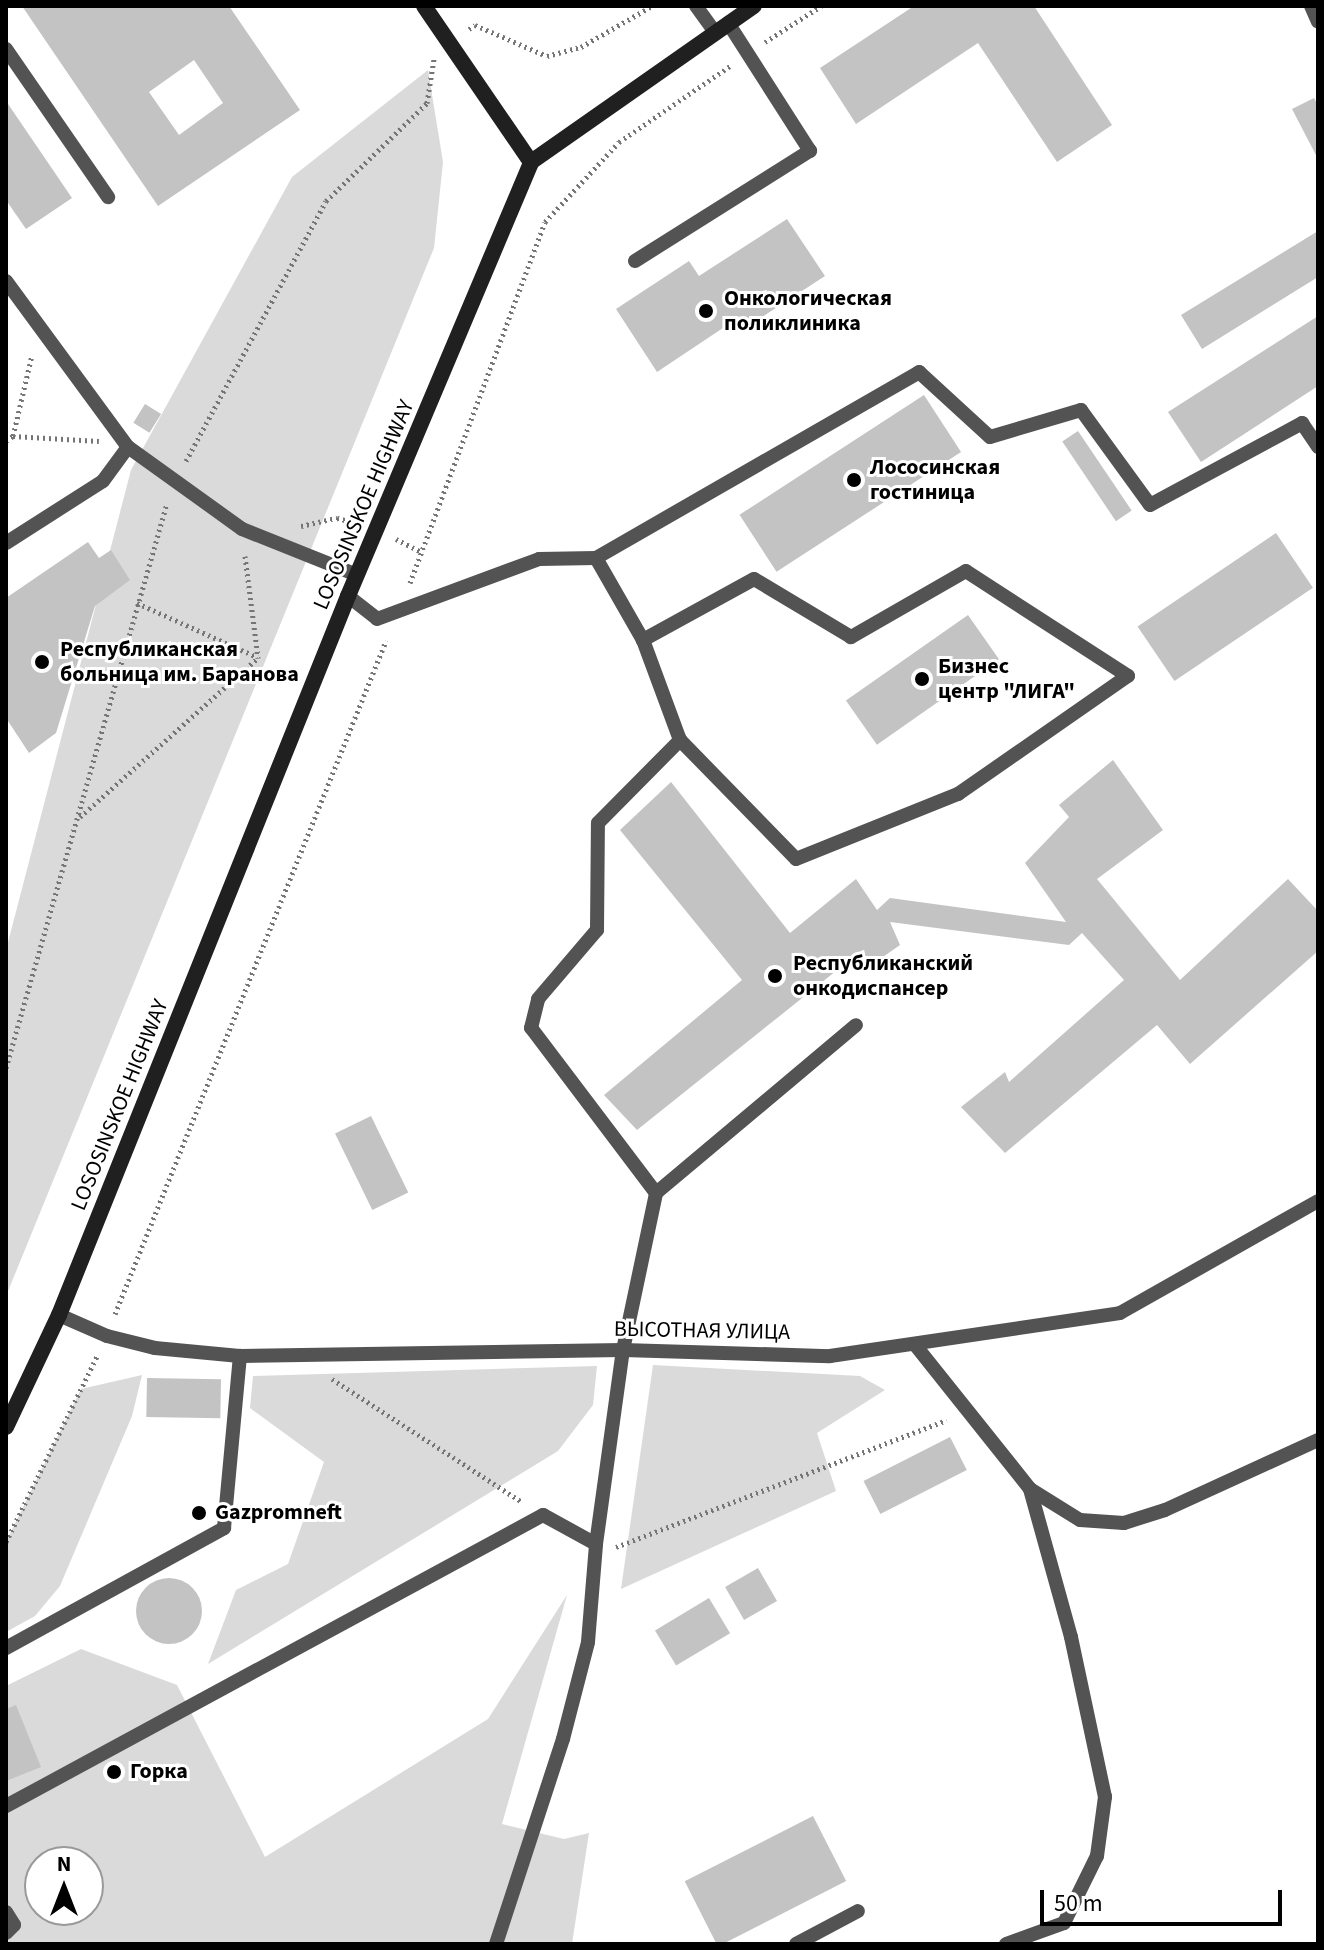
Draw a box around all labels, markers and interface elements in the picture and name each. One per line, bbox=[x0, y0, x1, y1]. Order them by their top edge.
place label: Онкологическая поликлиника bbox=[724, 285, 892, 336]
marker: Онкологическая поликлиника bbox=[695, 300, 717, 322]
street label: LOSOSINSKOE HIGHWAY bbox=[308, 396, 420, 614]
place label: Лососинская гостиница bbox=[870, 454, 1000, 506]
marker: Лососинская гостиница bbox=[845, 471, 863, 489]
place label: Республиканская больница им. Баранова bbox=[60, 636, 299, 688]
marker: Республиканская больница им. Баранова bbox=[31, 651, 53, 673]
place label: Бизнес центр "ЛИГА" bbox=[938, 653, 1075, 704]
marker: Бизнес центр "ЛИГА" bbox=[913, 670, 931, 688]
place label: Республиканский онкодиспансер bbox=[793, 950, 973, 1002]
marker: Республиканский онкодиспансер bbox=[764, 965, 786, 987]
street label: LOSOSINSKOE HIGHWAY bbox=[66, 996, 174, 1214]
street label: ВЫСОТНАЯ УЛИЦА bbox=[614, 1316, 790, 1346]
place label: Gazpromneft bbox=[215, 1500, 342, 1526]
marker: Gazpromneft bbox=[190, 1504, 208, 1522]
place label: Горка bbox=[130, 1759, 188, 1785]
marker: Горка bbox=[105, 1763, 123, 1781]
north arrow bbox=[24, 1846, 104, 1926]
text: N bbox=[57, 1848, 71, 1880]
scale bar bbox=[1044, 1874, 1286, 1924]
text: 50 m bbox=[1054, 1886, 1103, 1921]

